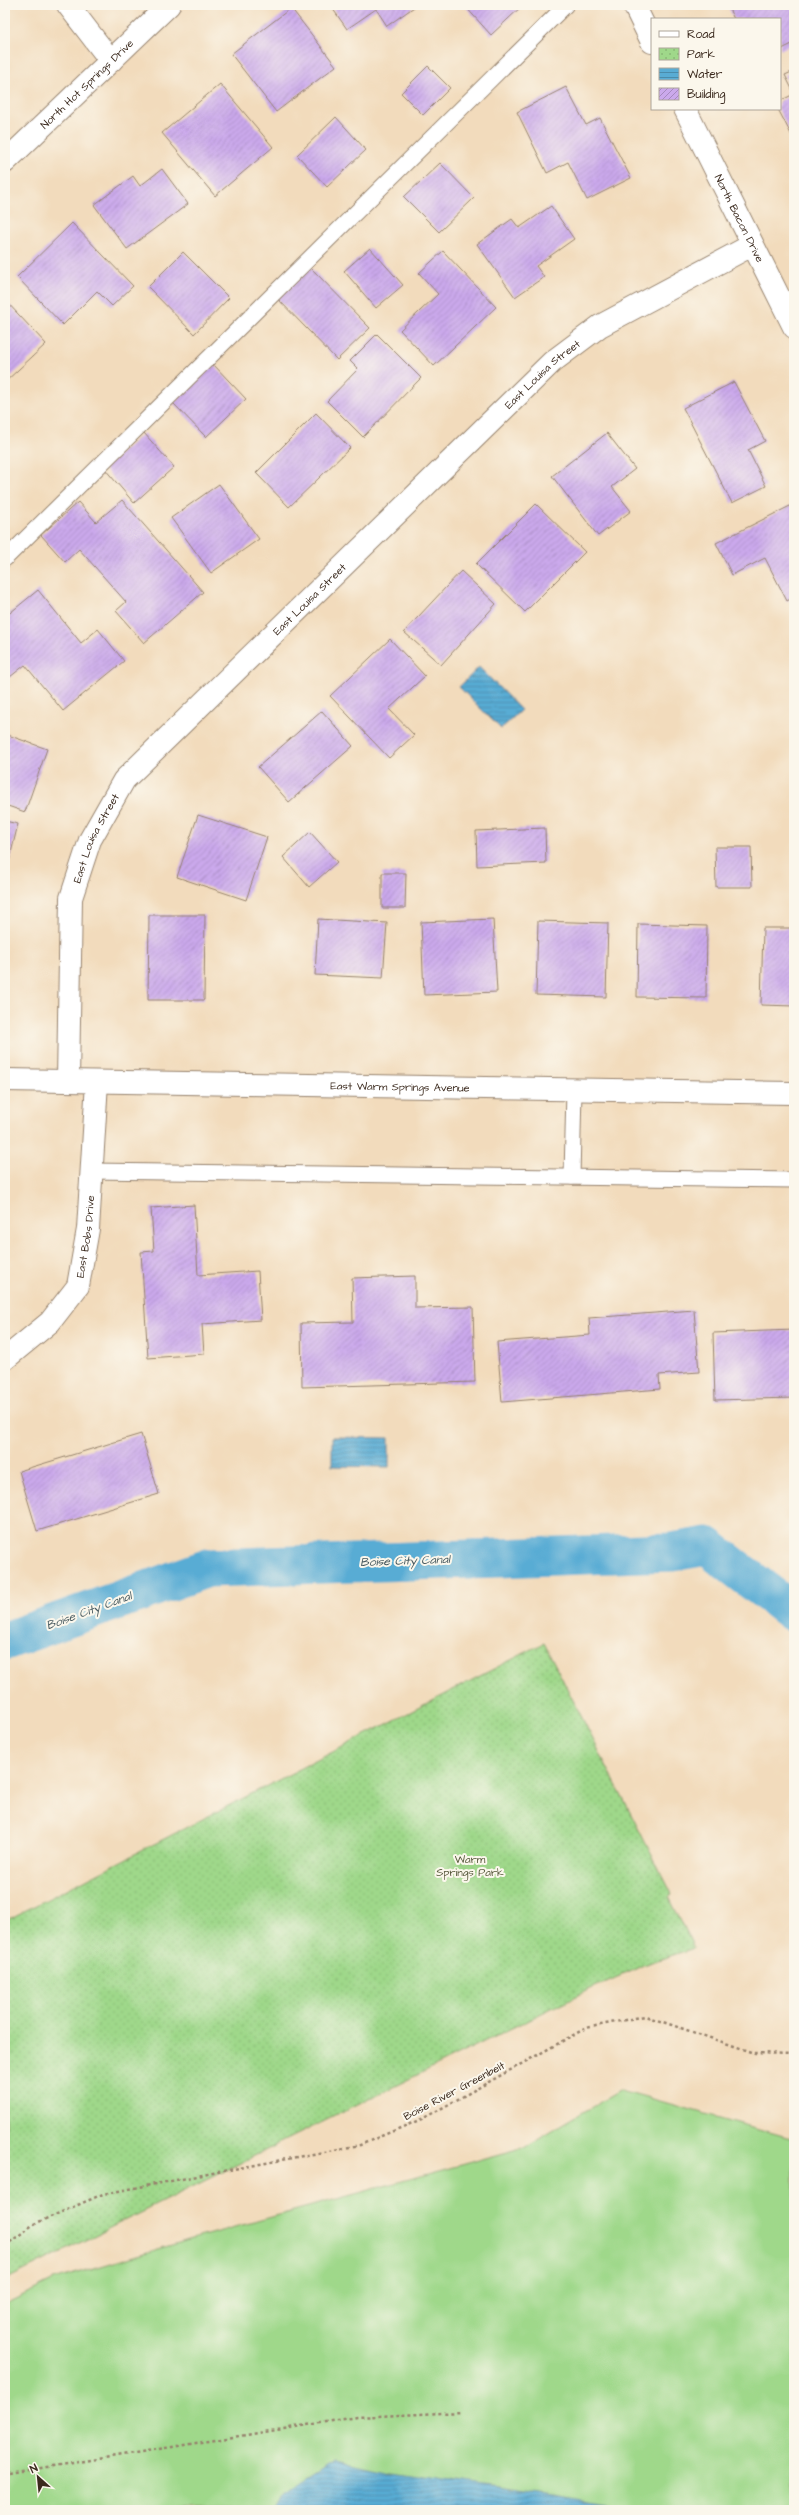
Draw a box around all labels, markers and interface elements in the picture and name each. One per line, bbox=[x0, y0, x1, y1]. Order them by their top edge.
legend bbox=[651, 18, 781, 110]
text: Road bbox=[687, 26, 715, 43]
street label: North Hot Springs Drive bbox=[37, 36, 137, 132]
text: Park bbox=[687, 46, 715, 63]
text: Water bbox=[687, 66, 723, 83]
text: Building bbox=[687, 86, 725, 104]
street label: North Bacon Drive bbox=[711, 172, 768, 265]
street label: East Louisa Street bbox=[501, 336, 584, 412]
street label: East Louisa Street bbox=[269, 559, 350, 638]
street label: East Louisa Street bbox=[69, 790, 123, 885]
street label: East Warm Springs Avenue bbox=[330, 1078, 470, 1095]
street label: East Bobs Drive bbox=[72, 1195, 98, 1279]
water label: Boise City Canal bbox=[360, 1551, 452, 1571]
water label: Boise City Canal bbox=[44, 1587, 136, 1634]
park label: Warm Springs Park bbox=[436, 1852, 504, 1881]
street label: Boise River Greenbelt bbox=[401, 2058, 508, 2124]
north arrow bbox=[18, 2457, 58, 2497]
text: N bbox=[27, 2460, 40, 2477]

